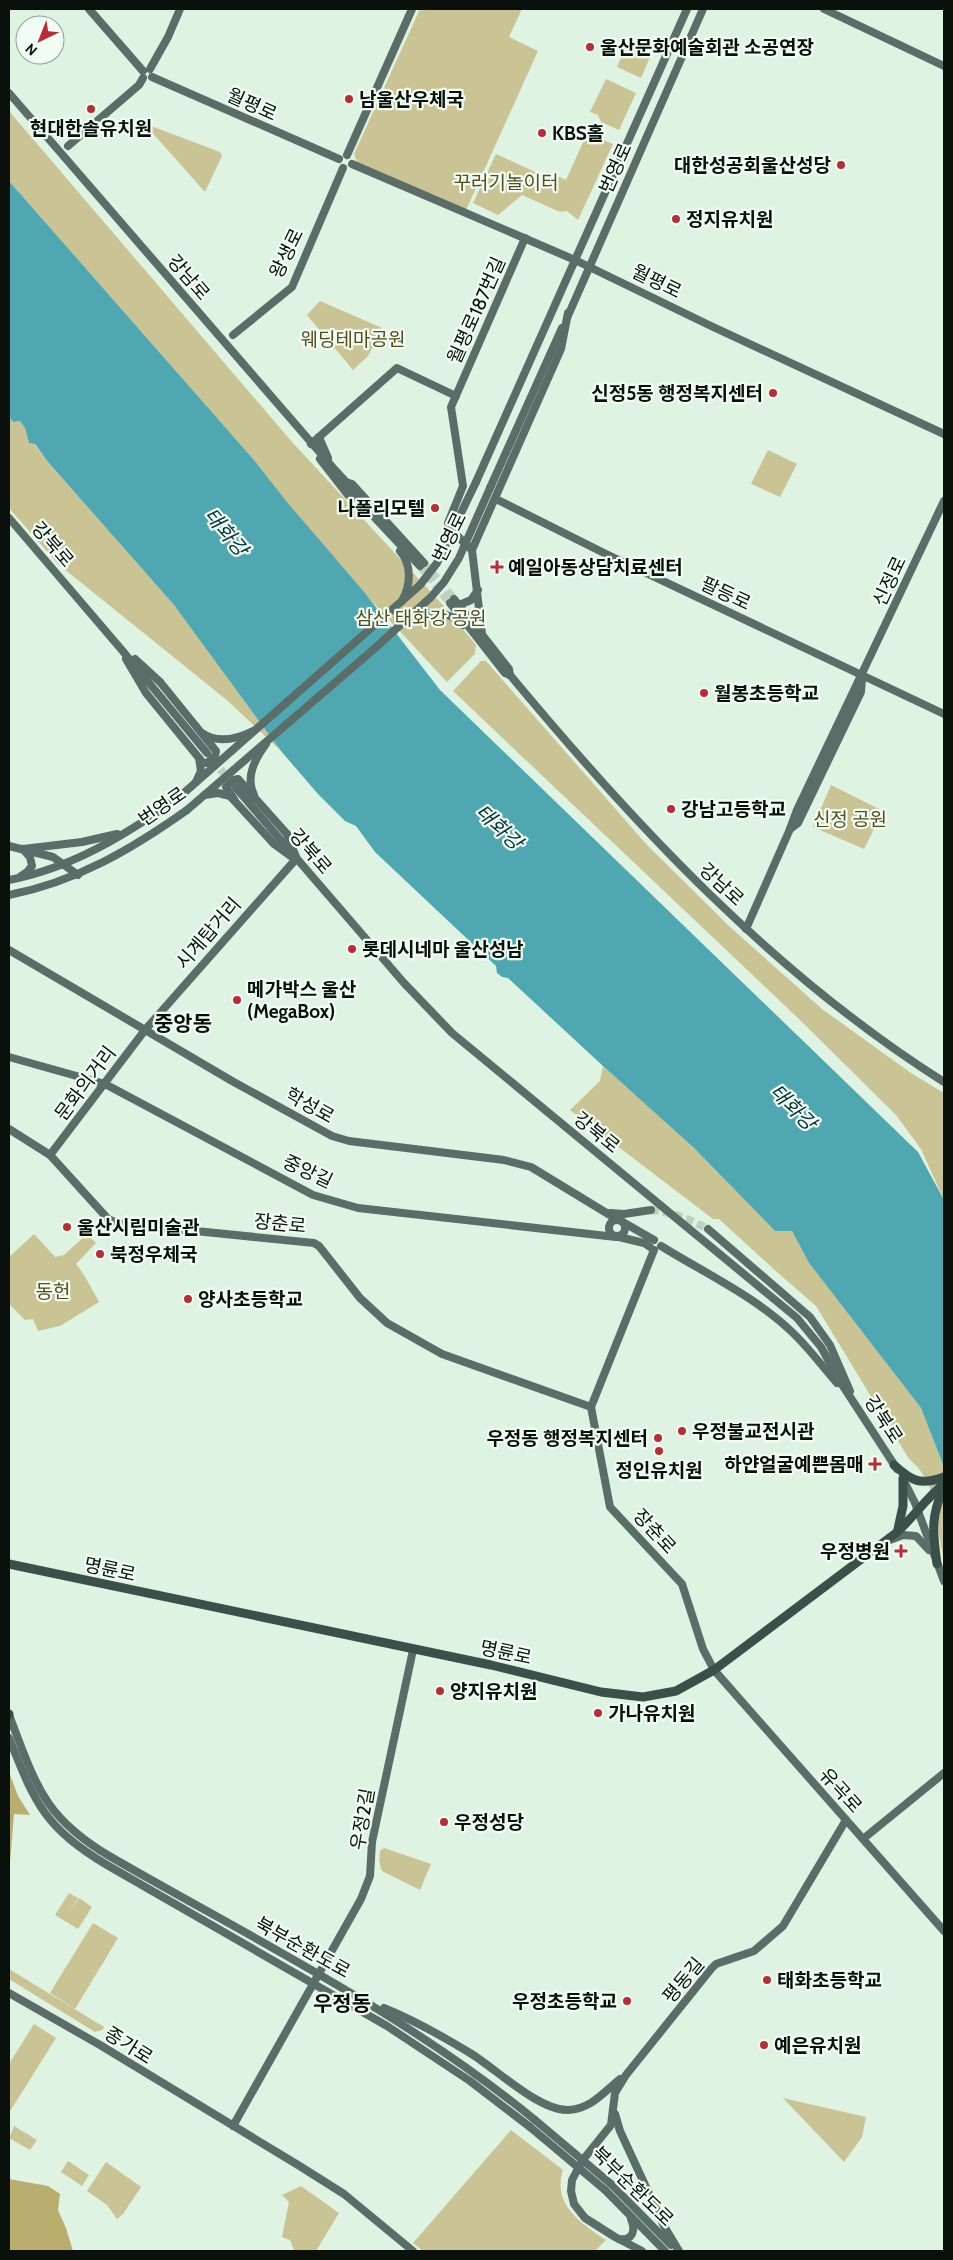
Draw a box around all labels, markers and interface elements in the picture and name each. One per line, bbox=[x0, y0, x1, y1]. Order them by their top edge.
north arrow bbox=[15, 15, 65, 65]
place label: 울산문화예술회관 소공연장 bbox=[600, 36, 814, 59]
text: N bbox=[21, 40, 41, 59]
marker: 울산문화예술회관 소공연장 bbox=[584, 41, 596, 53]
street label: 월평로 bbox=[223, 83, 280, 126]
place label: 남울산우체국 bbox=[359, 88, 464, 111]
marker: 남울산우체국 bbox=[343, 93, 355, 105]
marker: 현대한솔유치원 bbox=[85, 103, 97, 115]
place label: 현대한솔유치원 bbox=[30, 117, 152, 140]
place label: KBS홀 bbox=[552, 122, 604, 145]
marker: KBS홀 bbox=[536, 127, 548, 139]
street label: 번영로 bbox=[594, 140, 637, 197]
place label: 대한성공회울산성당 bbox=[674, 154, 832, 177]
marker: 대한성공회울산성당 bbox=[835, 159, 847, 171]
park label: 꾸러기놀이터 bbox=[454, 171, 558, 194]
place label: 정지유치원 bbox=[686, 208, 773, 231]
marker: 정지유치원 bbox=[670, 213, 682, 225]
street label: 왕생로 bbox=[265, 225, 308, 282]
street label: 강남로 bbox=[163, 250, 215, 305]
street label: 월평로187번길 bbox=[443, 253, 510, 367]
street label: 월평로 bbox=[628, 260, 685, 303]
park label: 웨딩테마공원 bbox=[301, 328, 405, 351]
place label: 신정5동 행정복지센터 bbox=[591, 382, 763, 405]
marker: 신정5동 행정복지센터 bbox=[767, 387, 779, 399]
place label: 나폴리모텔 bbox=[338, 497, 425, 520]
marker: 나폴리모텔 bbox=[429, 502, 441, 514]
water label: 태화강 bbox=[199, 503, 255, 563]
street label: 번영로 bbox=[428, 509, 471, 566]
street label: 강북로 bbox=[27, 517, 79, 572]
street label: 신정로 bbox=[868, 553, 911, 610]
place label: 예일아동상담치료센터 bbox=[508, 556, 683, 579]
marker: 예일아동상담치료센터 bbox=[490, 560, 504, 574]
street label: 팔등로 bbox=[697, 572, 754, 615]
park label: 삼산 태화강 공원 bbox=[356, 607, 486, 630]
place label: 월봉초등학교 bbox=[714, 682, 819, 705]
marker: 월봉초등학교 bbox=[698, 687, 710, 699]
street label: 번영로 bbox=[134, 782, 190, 831]
place label: 강남고등학교 bbox=[681, 798, 786, 821]
water label: 태화강 bbox=[471, 799, 529, 856]
marker: 강남고등학교 bbox=[665, 803, 677, 815]
park label: 신정 공원 bbox=[813, 808, 887, 831]
street label: 강북로 bbox=[285, 824, 337, 879]
street label: 강남로 bbox=[695, 858, 749, 911]
street label: 시계탑거리 bbox=[171, 893, 246, 974]
place label: 롯데시네마 울산성남 bbox=[362, 938, 524, 961]
marker: 롯데시네마 울산성남 bbox=[346, 943, 358, 955]
place label: 메가박스 울산 (MegaBox) bbox=[247, 978, 357, 1023]
marker: 메가박스 울산 (MegaBox) bbox=[231, 994, 243, 1006]
district label: 중앙동 bbox=[154, 1011, 212, 1036]
street label: 문화의거리 bbox=[50, 1041, 121, 1125]
water label: 태화강 bbox=[765, 1079, 823, 1137]
street label: 학성로 bbox=[281, 1083, 338, 1128]
street label: 강북로 bbox=[569, 1107, 624, 1158]
street label: 중앙길 bbox=[279, 1150, 336, 1193]
street label: 장춘로 bbox=[253, 1209, 307, 1238]
place label: 울산시립미술관 bbox=[77, 1216, 200, 1239]
marker: 울산시립미술관 bbox=[61, 1221, 73, 1233]
place label: 북정우체국 bbox=[110, 1243, 197, 1266]
marker: 북정우체국 bbox=[94, 1248, 106, 1260]
park label: 동헌 bbox=[36, 1280, 70, 1303]
place label: 양사초등학교 bbox=[198, 1288, 303, 1311]
marker: 양사초등학교 bbox=[182, 1293, 194, 1305]
street label: 강북로 bbox=[860, 1391, 908, 1448]
place label: 우정불교전시관 bbox=[692, 1420, 815, 1443]
marker: 우정불교전시관 bbox=[676, 1425, 688, 1437]
place label: 우정동 행정복지센터 bbox=[486, 1427, 648, 1450]
marker: 우정동 행정복지센터 bbox=[652, 1432, 664, 1444]
marker: 정인유치원 bbox=[653, 1445, 665, 1457]
place label: 하얀얼굴예쁜몸매 bbox=[724, 1453, 864, 1476]
marker: 하얀얼굴예쁜몸매 bbox=[868, 1457, 882, 1471]
place label: 정인유치원 bbox=[615, 1459, 703, 1482]
street label: 장춘로 bbox=[628, 1504, 681, 1558]
place label: 우정병원 bbox=[820, 1540, 890, 1563]
marker: 우정병원 bbox=[894, 1544, 908, 1558]
street label: 명륜로 bbox=[82, 1553, 138, 1586]
street label: 명륜로 bbox=[478, 1636, 534, 1669]
place label: 양지유치원 bbox=[450, 1680, 537, 1703]
marker: 양지유치원 bbox=[434, 1685, 446, 1697]
place label: 가나유치원 bbox=[608, 1702, 695, 1725]
marker: 가나유치원 bbox=[592, 1707, 604, 1719]
street label: 유곡로 bbox=[815, 1763, 867, 1818]
street label: 우정2길 bbox=[346, 1786, 379, 1852]
place label: 우정성당 bbox=[454, 1811, 524, 1834]
marker: 우정성당 bbox=[438, 1816, 450, 1828]
street label: 북부순환도로 bbox=[251, 1912, 354, 1983]
street label: 평동길 bbox=[658, 1953, 709, 2008]
place label: 태화초등학교 bbox=[777, 1969, 882, 1992]
marker: 태화초등학교 bbox=[761, 1974, 773, 1986]
place label: 우정초등학교 bbox=[512, 1990, 617, 2013]
district label: 우정동 bbox=[313, 1991, 371, 2016]
marker: 우정초등학교 bbox=[621, 1995, 633, 2007]
street label: 종가로 bbox=[100, 2022, 157, 2069]
place label: 예은유치원 bbox=[774, 2034, 861, 2057]
marker: 예은유치원 bbox=[758, 2039, 770, 2051]
street label: 북부순환도로 bbox=[587, 2142, 678, 2231]

